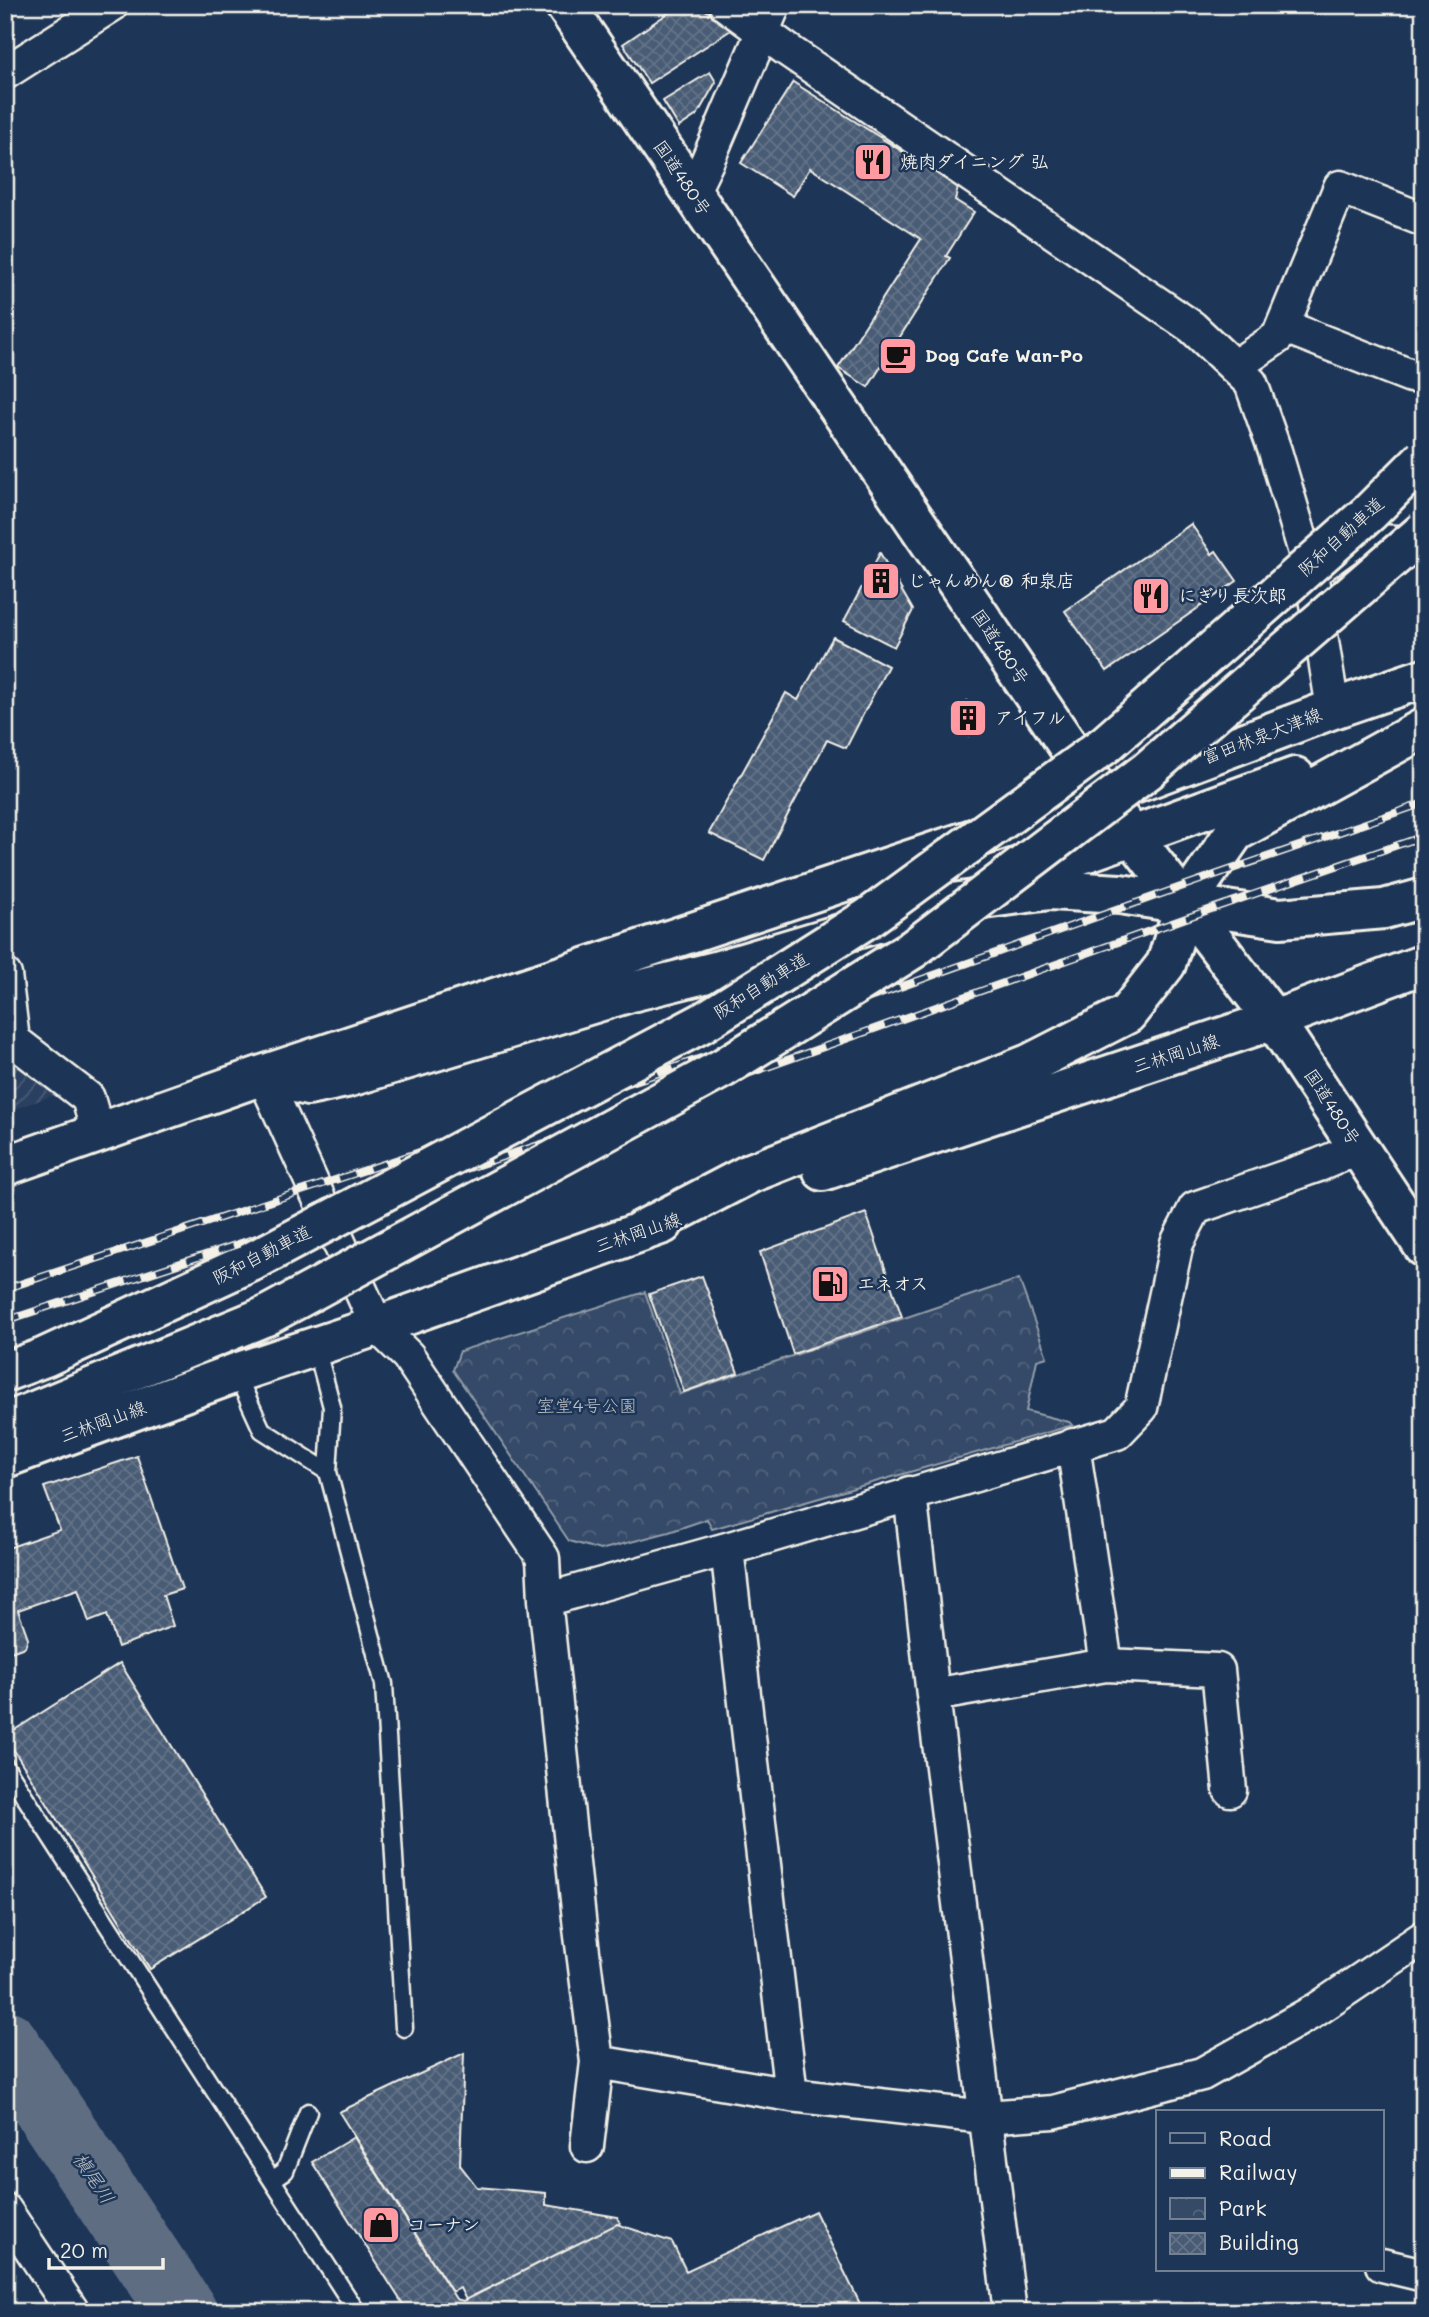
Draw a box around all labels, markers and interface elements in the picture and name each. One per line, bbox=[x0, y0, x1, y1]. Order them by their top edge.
street label: 国道480号 bbox=[649, 135, 717, 220]
restaurant icon: 焼肉ダイニング 弘 bbox=[852, 141, 894, 183]
place label: 焼肉ダイニング 弘 bbox=[900, 149, 1049, 173]
cafe icon: Dog Cafe Wan-Po bbox=[877, 335, 919, 377]
place label: Dog Cafe Wan-Po bbox=[925, 343, 1083, 367]
street label: 阪和自動車道 bbox=[1292, 491, 1388, 581]
building icon: じゃんめん® 和泉店 bbox=[860, 560, 902, 602]
place label: じゃんめん® 和泉店 bbox=[908, 568, 1075, 592]
restaurant icon: にぎり長次郎 bbox=[1130, 575, 1172, 617]
place label: にぎり長次郎 bbox=[1178, 583, 1286, 607]
street label: 国道480号 bbox=[967, 604, 1035, 689]
building icon: アイフル bbox=[947, 697, 989, 739]
street label: 富田林泉大津線 bbox=[1199, 701, 1325, 769]
place label: アイフル bbox=[995, 705, 1066, 729]
street label: 阪和自動車道 bbox=[708, 946, 813, 1024]
street label: 三林岡山線 bbox=[1129, 1028, 1222, 1078]
street label: 国道480号 bbox=[1299, 1064, 1366, 1149]
street label: 三林岡山線 bbox=[591, 1206, 684, 1258]
street label: 阪和自動車道 bbox=[208, 1219, 315, 1289]
fuel station icon: エネオス bbox=[809, 1263, 851, 1305]
place label: エネオス bbox=[857, 1271, 928, 1295]
park label: 室堂4号公園 bbox=[537, 1393, 637, 1417]
street label: 三林岡山線 bbox=[56, 1394, 149, 1448]
legend bbox=[1156, 2110, 1384, 2272]
text: Road bbox=[1219, 2124, 1271, 2151]
water label: 槇尾川 bbox=[68, 2147, 121, 2208]
text: Railway bbox=[1219, 2158, 1298, 2185]
text: Park bbox=[1219, 2194, 1267, 2221]
shop icon: コーナン bbox=[360, 2204, 402, 2246]
place label: コーナン bbox=[408, 2212, 480, 2236]
scale bar bbox=[49, 2226, 163, 2270]
text: Building bbox=[1219, 2228, 1299, 2255]
text: 20 m bbox=[60, 2236, 108, 2263]

